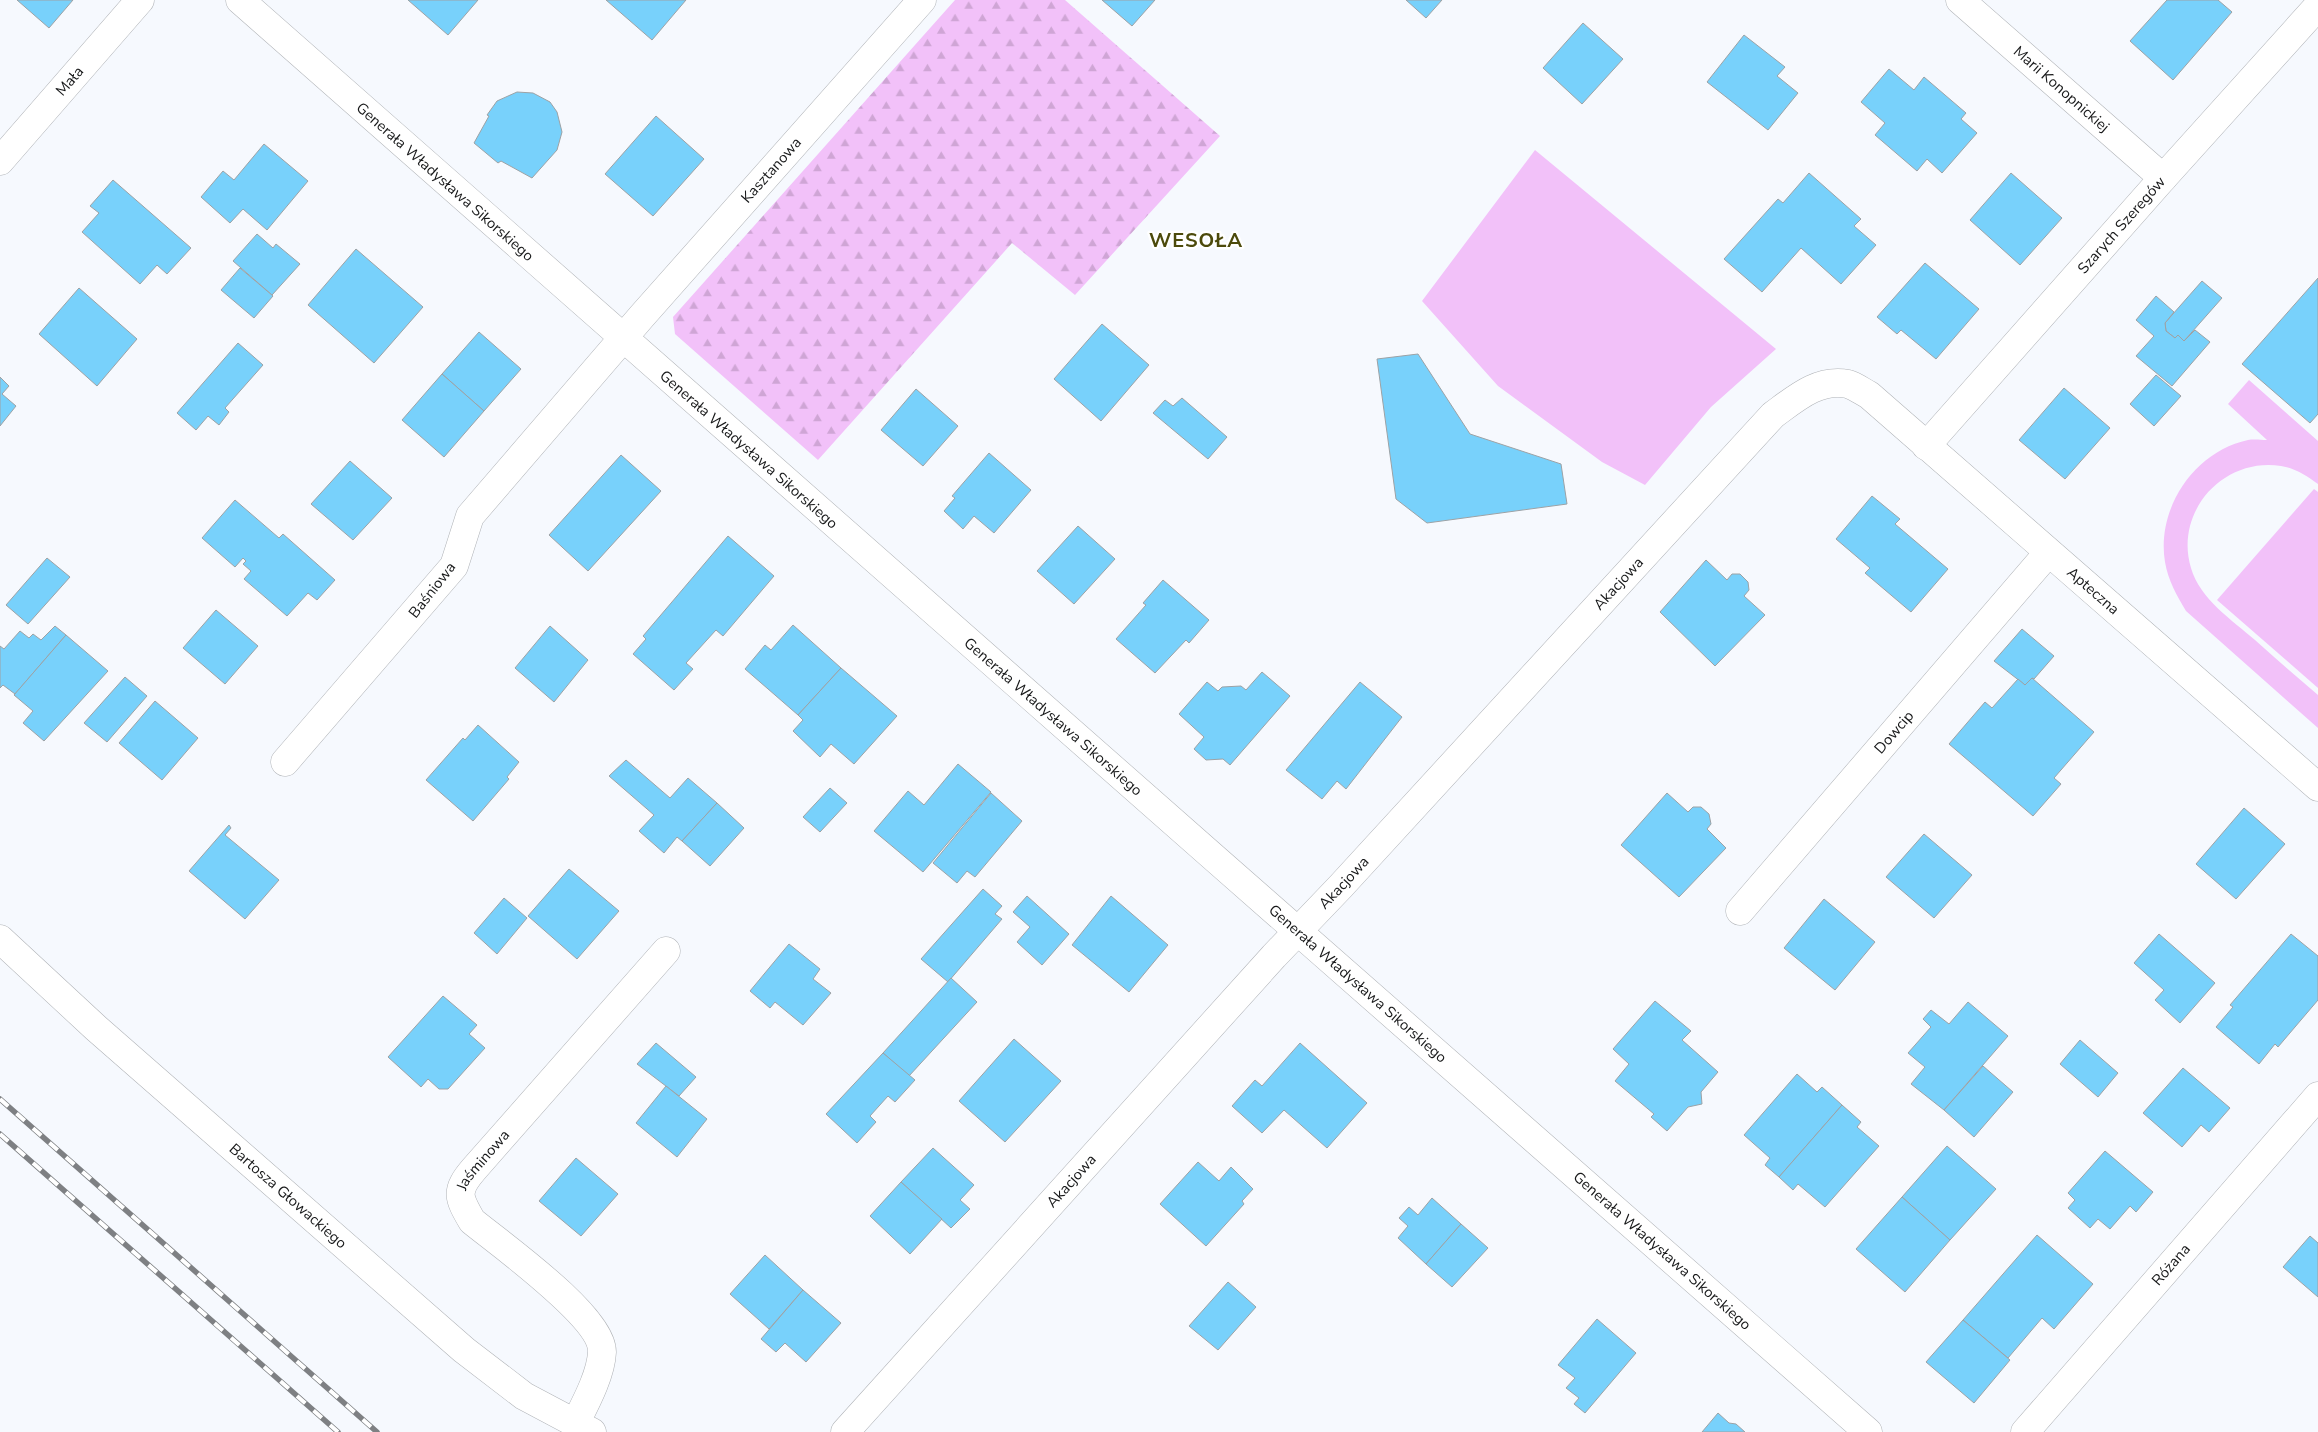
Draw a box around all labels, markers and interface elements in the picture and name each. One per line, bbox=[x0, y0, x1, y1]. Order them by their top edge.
street label: Marii Konopnickiej bbox=[2009, 41, 2114, 137]
street label: Mała bbox=[51, 62, 88, 100]
street label: Generała Władysława Sikorskiego bbox=[352, 98, 538, 266]
street label: Kasztanowa bbox=[737, 133, 806, 207]
street label: Szarych Szeregów bbox=[2073, 172, 2170, 278]
district label: WESOŁA bbox=[1149, 227, 1243, 254]
street label: Generała Władysława Sikorskiego bbox=[656, 366, 842, 533]
street label: Akacjowa bbox=[1589, 553, 1648, 615]
street label: Baśniowa bbox=[404, 558, 460, 622]
street label: Apteczna bbox=[2063, 562, 2124, 619]
street label: Generała Władysława Sikorskiego bbox=[960, 633, 1147, 800]
street label: Dowcip bbox=[1870, 706, 1918, 758]
street label: Akacjowa bbox=[1314, 852, 1373, 913]
street label: Generała Władysława Sikorskiego bbox=[1264, 900, 1451, 1067]
street label: Jaśminowa bbox=[451, 1125, 514, 1194]
street label: Bartosza Głowackiego bbox=[225, 1139, 351, 1253]
street label: Akacjowa bbox=[1042, 1150, 1101, 1212]
street label: Generała Władysława Sikorskiego bbox=[1569, 1167, 1756, 1335]
street label: Różana bbox=[2147, 1239, 2195, 1290]

